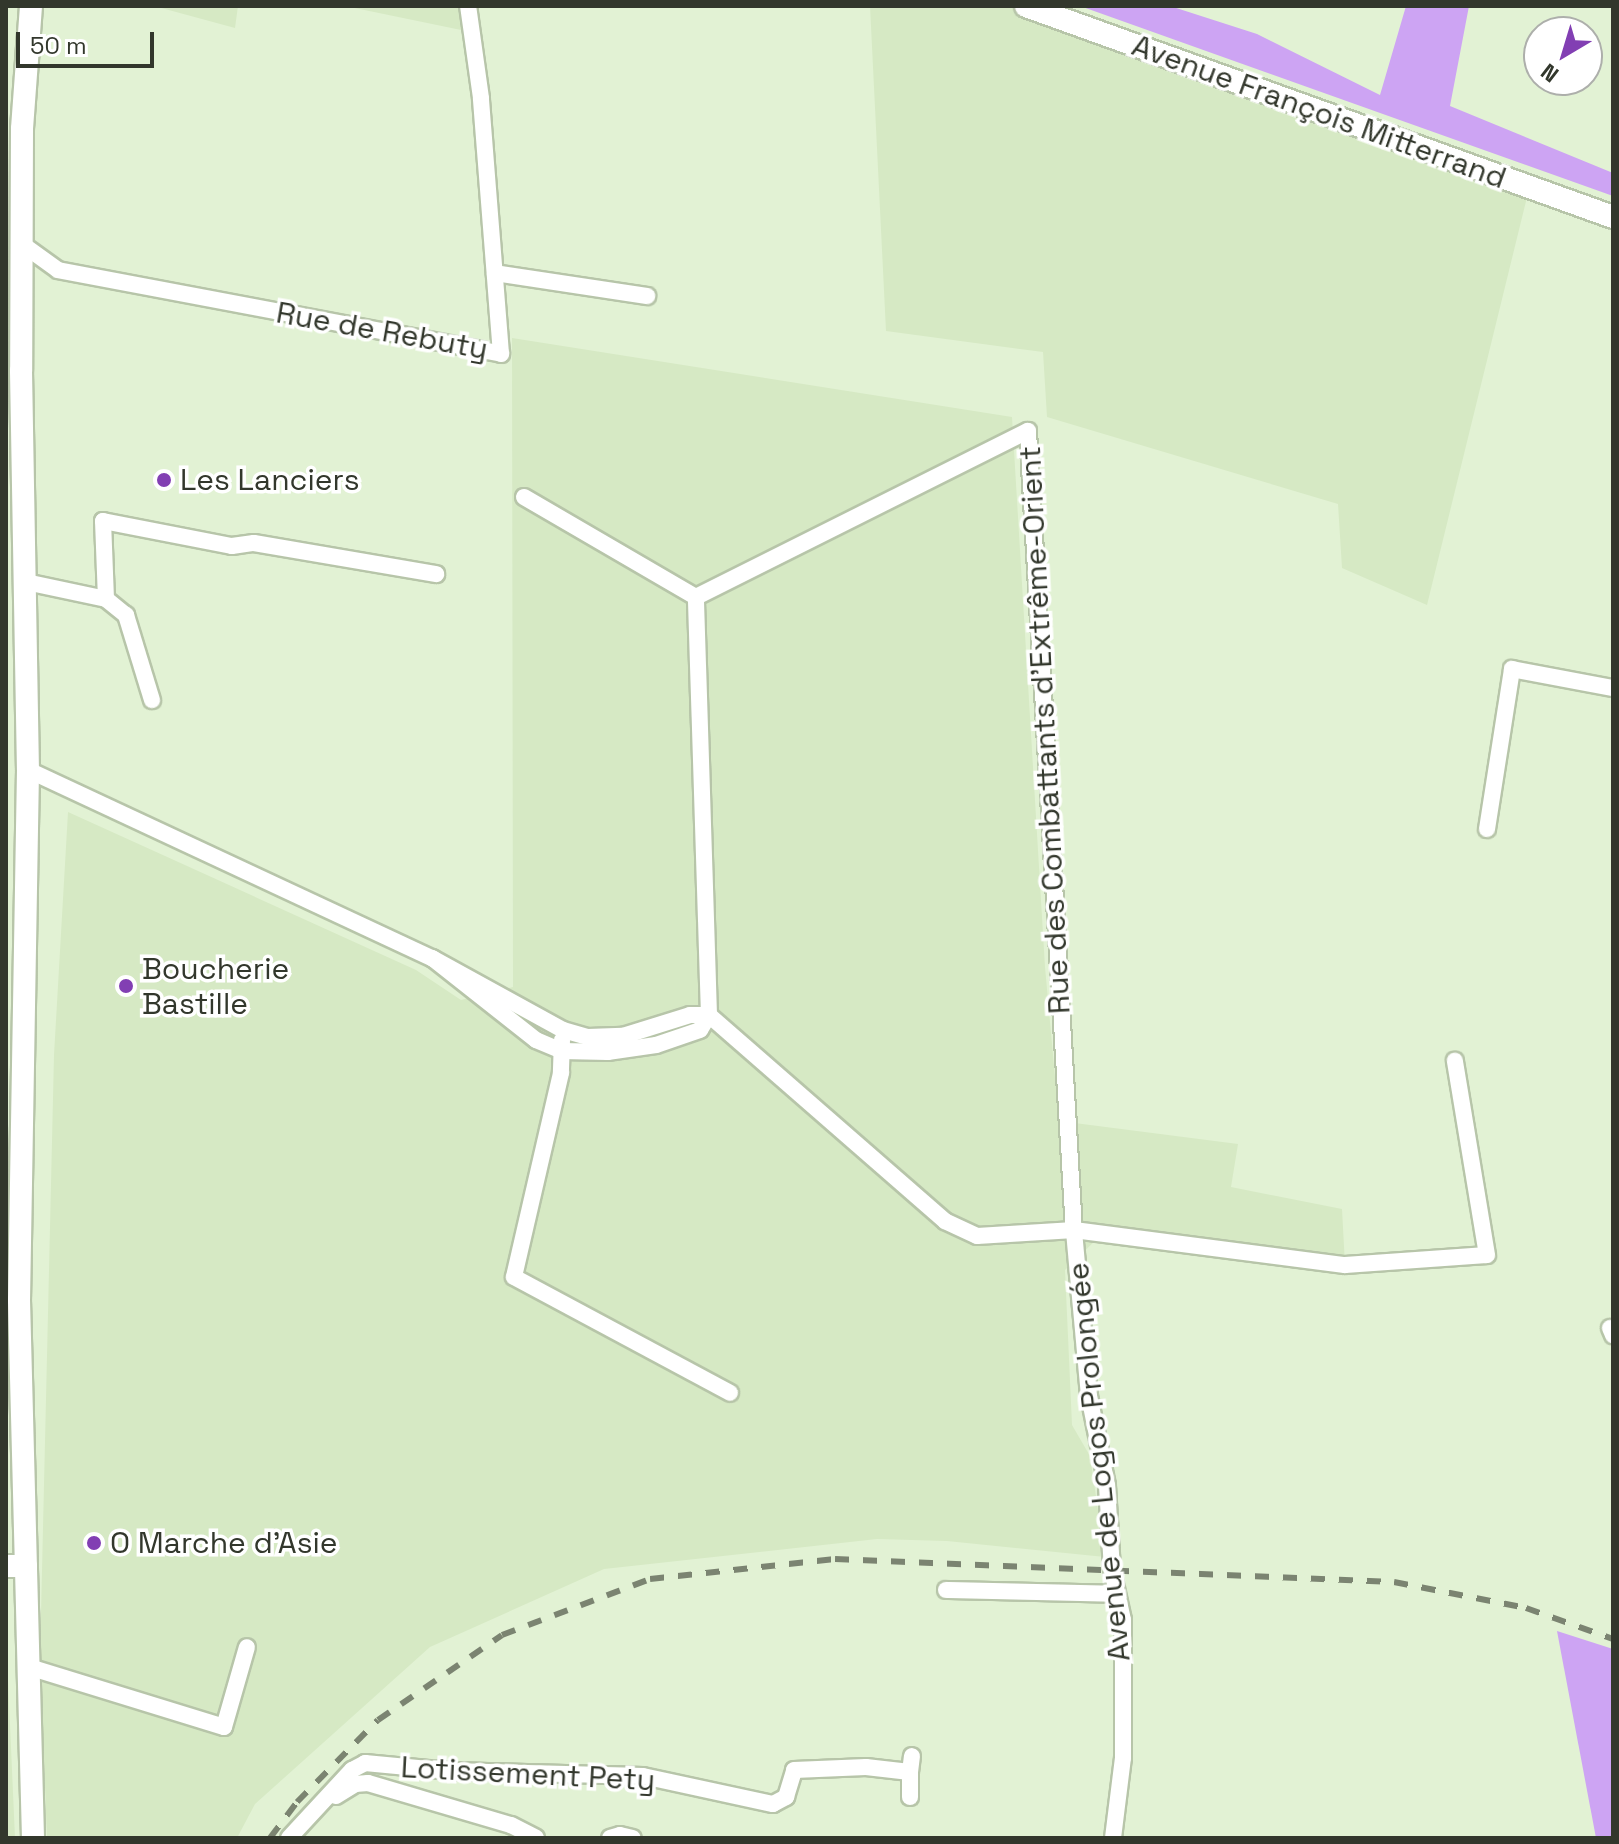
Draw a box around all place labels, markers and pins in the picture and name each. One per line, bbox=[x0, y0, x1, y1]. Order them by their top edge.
place label: Les Lanciers bbox=[180, 462, 359, 498]
marker: Les Lanciers bbox=[155, 471, 173, 489]
place label: Boucherie Bastille bbox=[142, 951, 289, 1022]
marker: Boucherie Bastille bbox=[117, 977, 135, 995]
place label: O Marche d'Asie bbox=[110, 1525, 338, 1561]
marker: O Marche d'Asie bbox=[85, 1534, 103, 1552]

